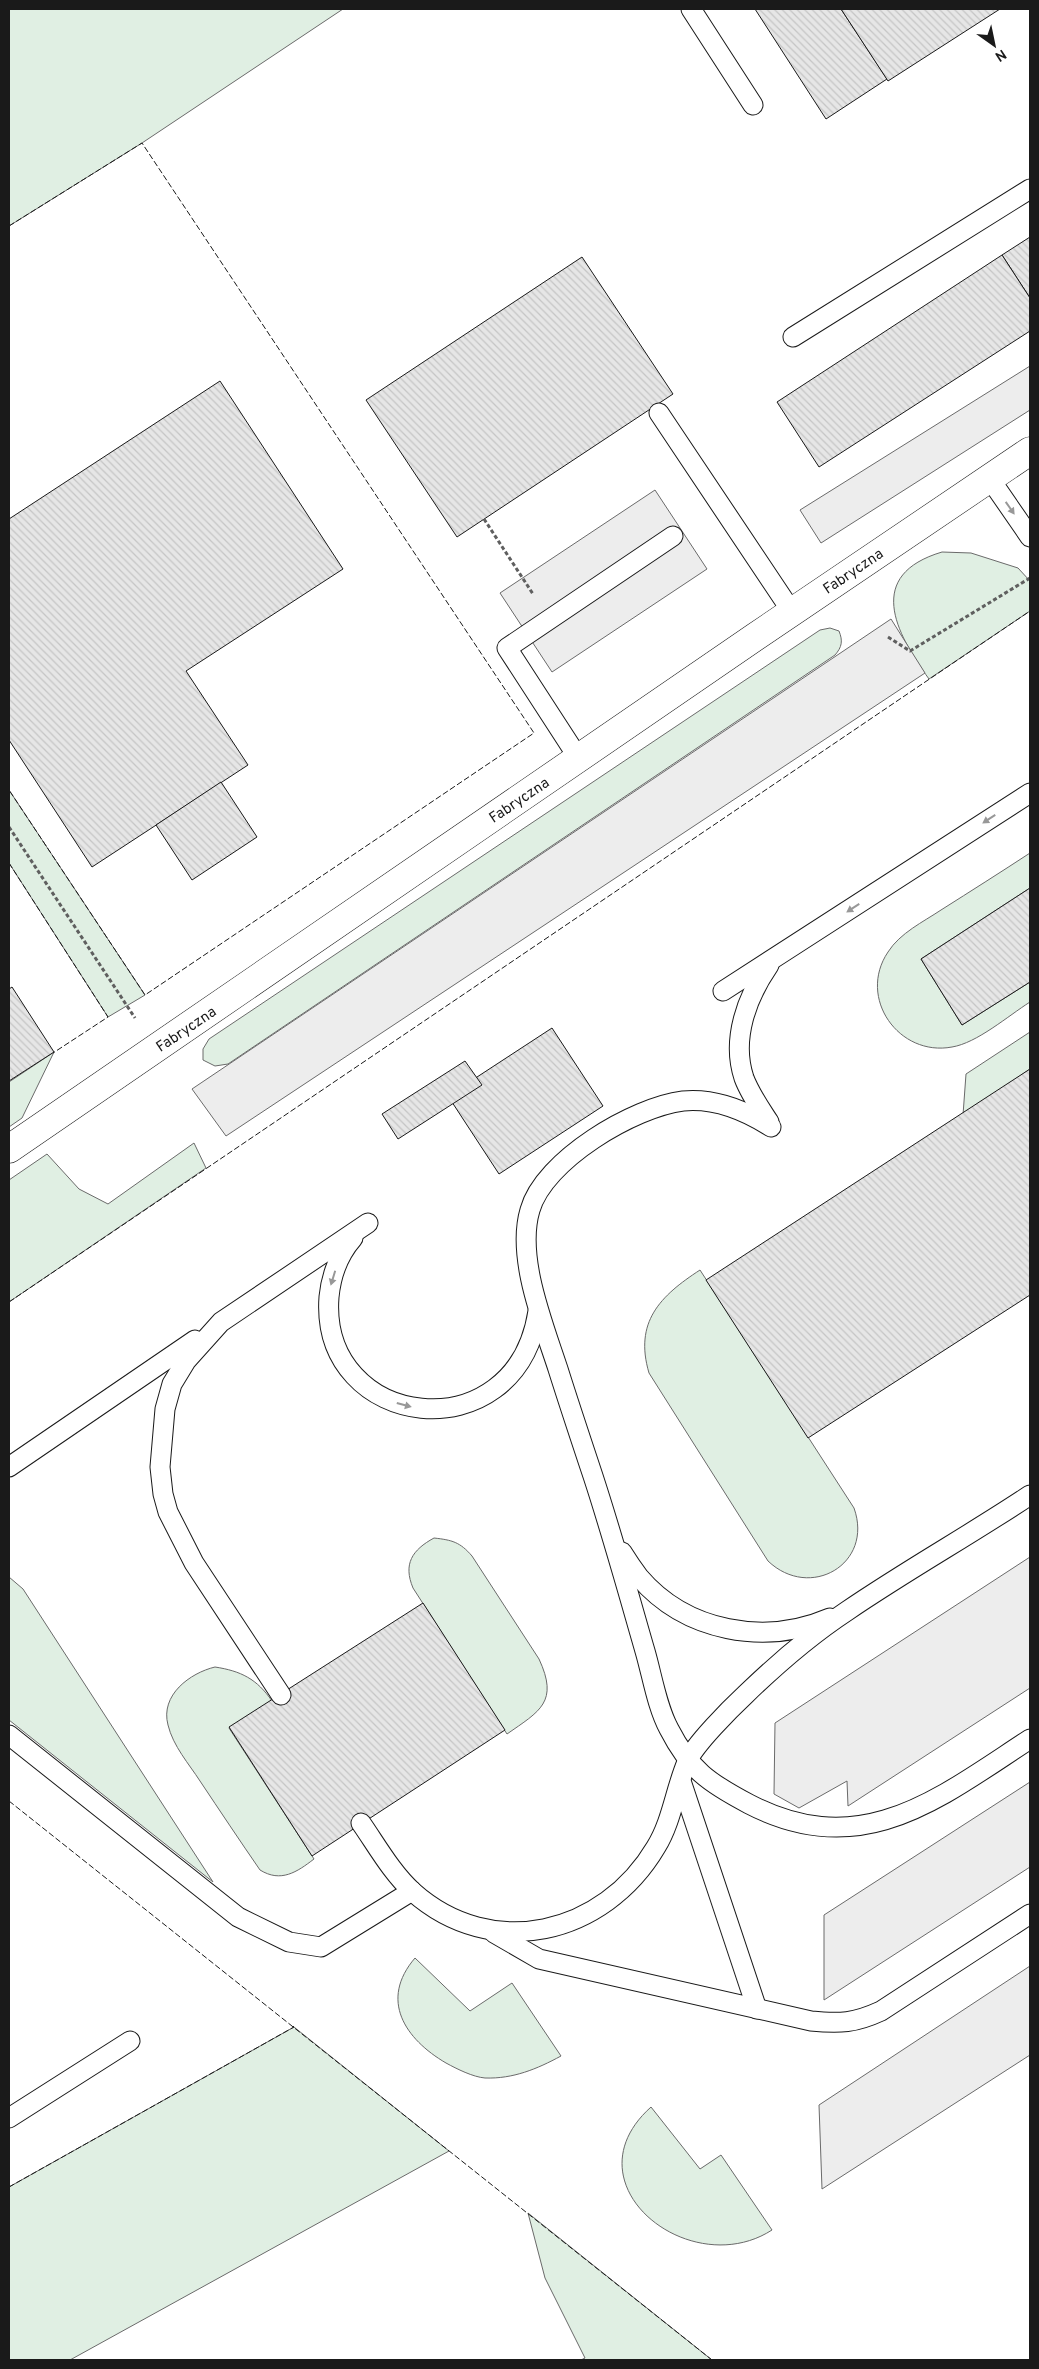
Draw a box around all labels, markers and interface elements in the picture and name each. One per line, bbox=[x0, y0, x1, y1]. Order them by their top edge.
north arrow bbox=[969, 20, 1019, 70]
text: N bbox=[991, 45, 1009, 65]
one-way arrow bbox=[1005, 501, 1015, 515]
street label: Fabryczna bbox=[820, 545, 888, 599]
street label: Fabryczna bbox=[486, 774, 554, 828]
one-way arrow bbox=[983, 815, 996, 824]
one-way arrow bbox=[846, 903, 859, 912]
street label: Fabryczna bbox=[153, 1003, 221, 1057]
one-way arrow bbox=[328, 1270, 336, 1285]
one-way arrow bbox=[397, 1401, 412, 1409]

